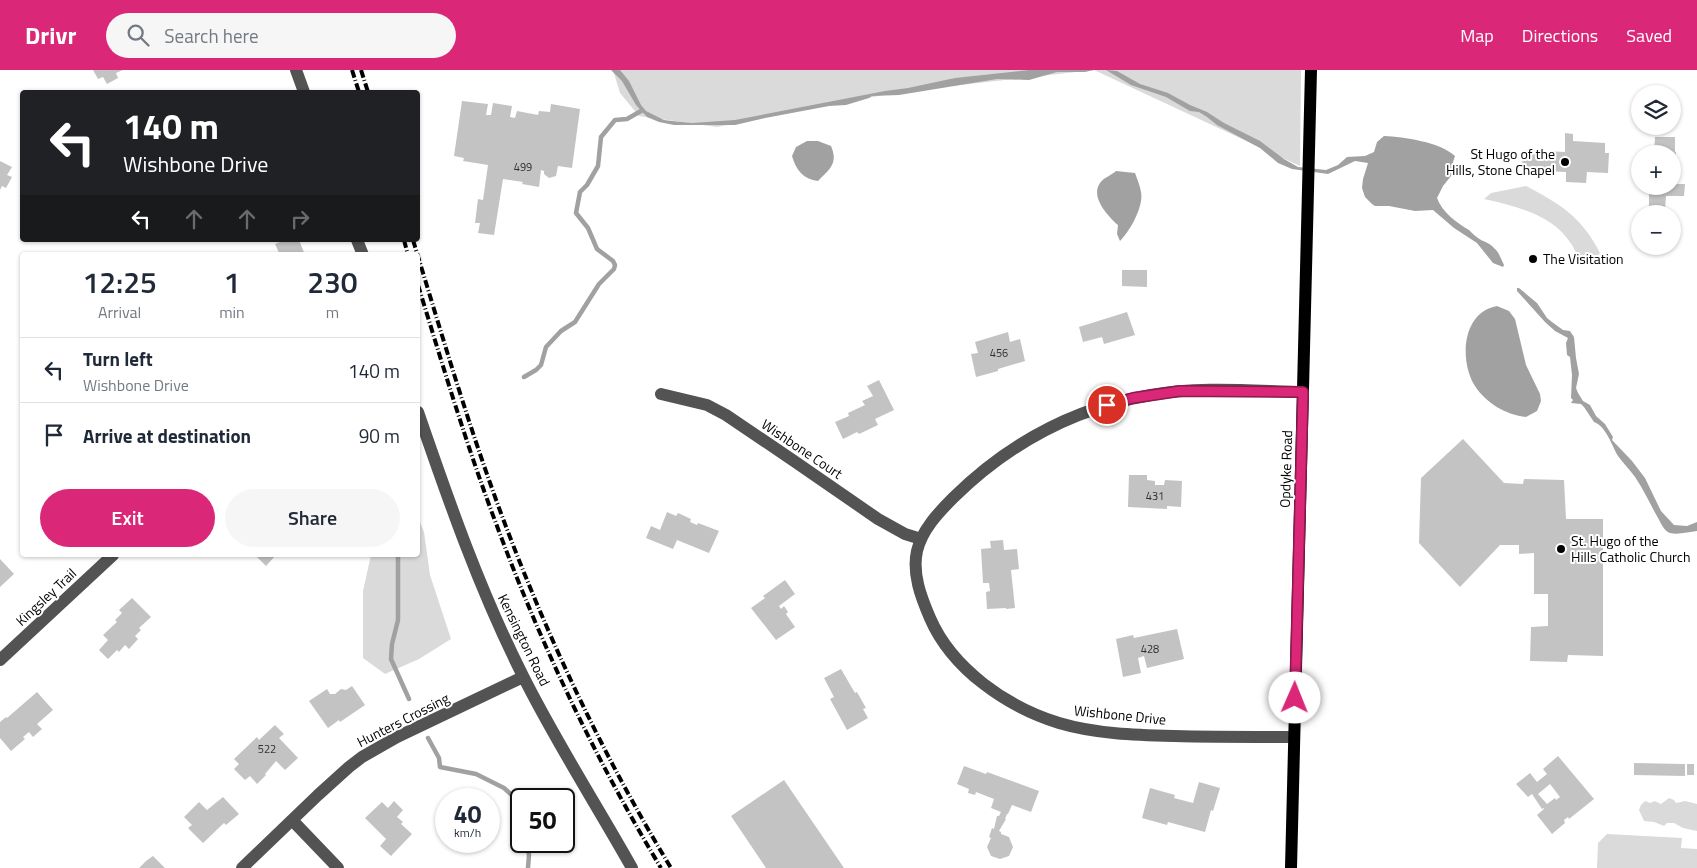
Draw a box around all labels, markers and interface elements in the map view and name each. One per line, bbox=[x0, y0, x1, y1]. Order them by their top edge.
search box bbox=[106, 13, 456, 58]
text: Drivr bbox=[25, 17, 76, 53]
icon: search bbox=[124, 21, 152, 49]
text: Search here bbox=[164, 21, 259, 50]
text: Map bbox=[1460, 22, 1494, 49]
text: Directions bbox=[1522, 22, 1598, 49]
text: Saved bbox=[1626, 22, 1672, 49]
map controls bbox=[1631, 85, 1681, 255]
button: layers bbox=[1631, 85, 1681, 135]
text: 140 m bbox=[123, 99, 219, 153]
icon: left bbox=[40, 110, 105, 175]
place label: St Hugo of the Hills, Stone Chapel bbox=[1446, 143, 1555, 180]
button: + bbox=[1631, 145, 1681, 195]
text: Wishbone Drive bbox=[123, 147, 268, 181]
marker: St Hugo of the Hills, Stone Chapel bbox=[1559, 156, 1571, 168]
house number: 499 bbox=[514, 159, 532, 175]
icon: left bbox=[127, 205, 155, 233]
icon: ahead bbox=[180, 205, 208, 233]
icon: ahead bbox=[233, 205, 261, 233]
icon: right bbox=[286, 205, 314, 233]
button: − bbox=[1631, 205, 1681, 255]
place label: The Visitation bbox=[1543, 248, 1624, 269]
marker: The Visitation bbox=[1527, 253, 1539, 265]
text: 12:25 bbox=[82, 259, 157, 305]
text: 1 bbox=[224, 259, 240, 305]
text: 230 bbox=[307, 259, 358, 305]
text: Arrival bbox=[98, 300, 141, 324]
text: min bbox=[219, 300, 245, 324]
text: m bbox=[326, 300, 339, 324]
text: Turn left bbox=[83, 344, 153, 373]
house number: 456 bbox=[990, 345, 1008, 361]
icon: left bbox=[40, 356, 68, 384]
text: 140 m bbox=[348, 356, 400, 385]
text: Wishbone Drive bbox=[83, 373, 189, 397]
pin bbox=[1086, 384, 1128, 426]
icon: arrive bbox=[1093, 391, 1121, 419]
street label: Wishbone Court bbox=[757, 414, 847, 484]
icon: arrive bbox=[40, 421, 68, 449]
text: Arrive at destination bbox=[83, 421, 251, 450]
text: 90 m bbox=[359, 421, 400, 450]
street label: Opdyke Road bbox=[1274, 430, 1297, 508]
house number: 431 bbox=[1146, 488, 1164, 504]
button: Exit bbox=[40, 489, 215, 547]
button: Share bbox=[225, 489, 400, 547]
place label: St. Hugo of the Hills Catholic Church bbox=[1571, 530, 1690, 567]
marker: St. Hugo of the Hills Catholic Church bbox=[1555, 543, 1567, 555]
street label: Kingsley Trail bbox=[10, 563, 81, 630]
street label: Kensington Road bbox=[493, 590, 556, 689]
house number: 428 bbox=[1141, 641, 1159, 657]
position arrow bbox=[1268, 671, 1320, 723]
street label: Hunters Crossing bbox=[353, 687, 453, 752]
street label: Wishbone Drive bbox=[1073, 699, 1167, 730]
house number: 522 bbox=[258, 741, 276, 757]
speed limit sign: 50 bbox=[510, 788, 575, 853]
text: 40 bbox=[453, 795, 482, 833]
text: km/h bbox=[454, 823, 481, 842]

